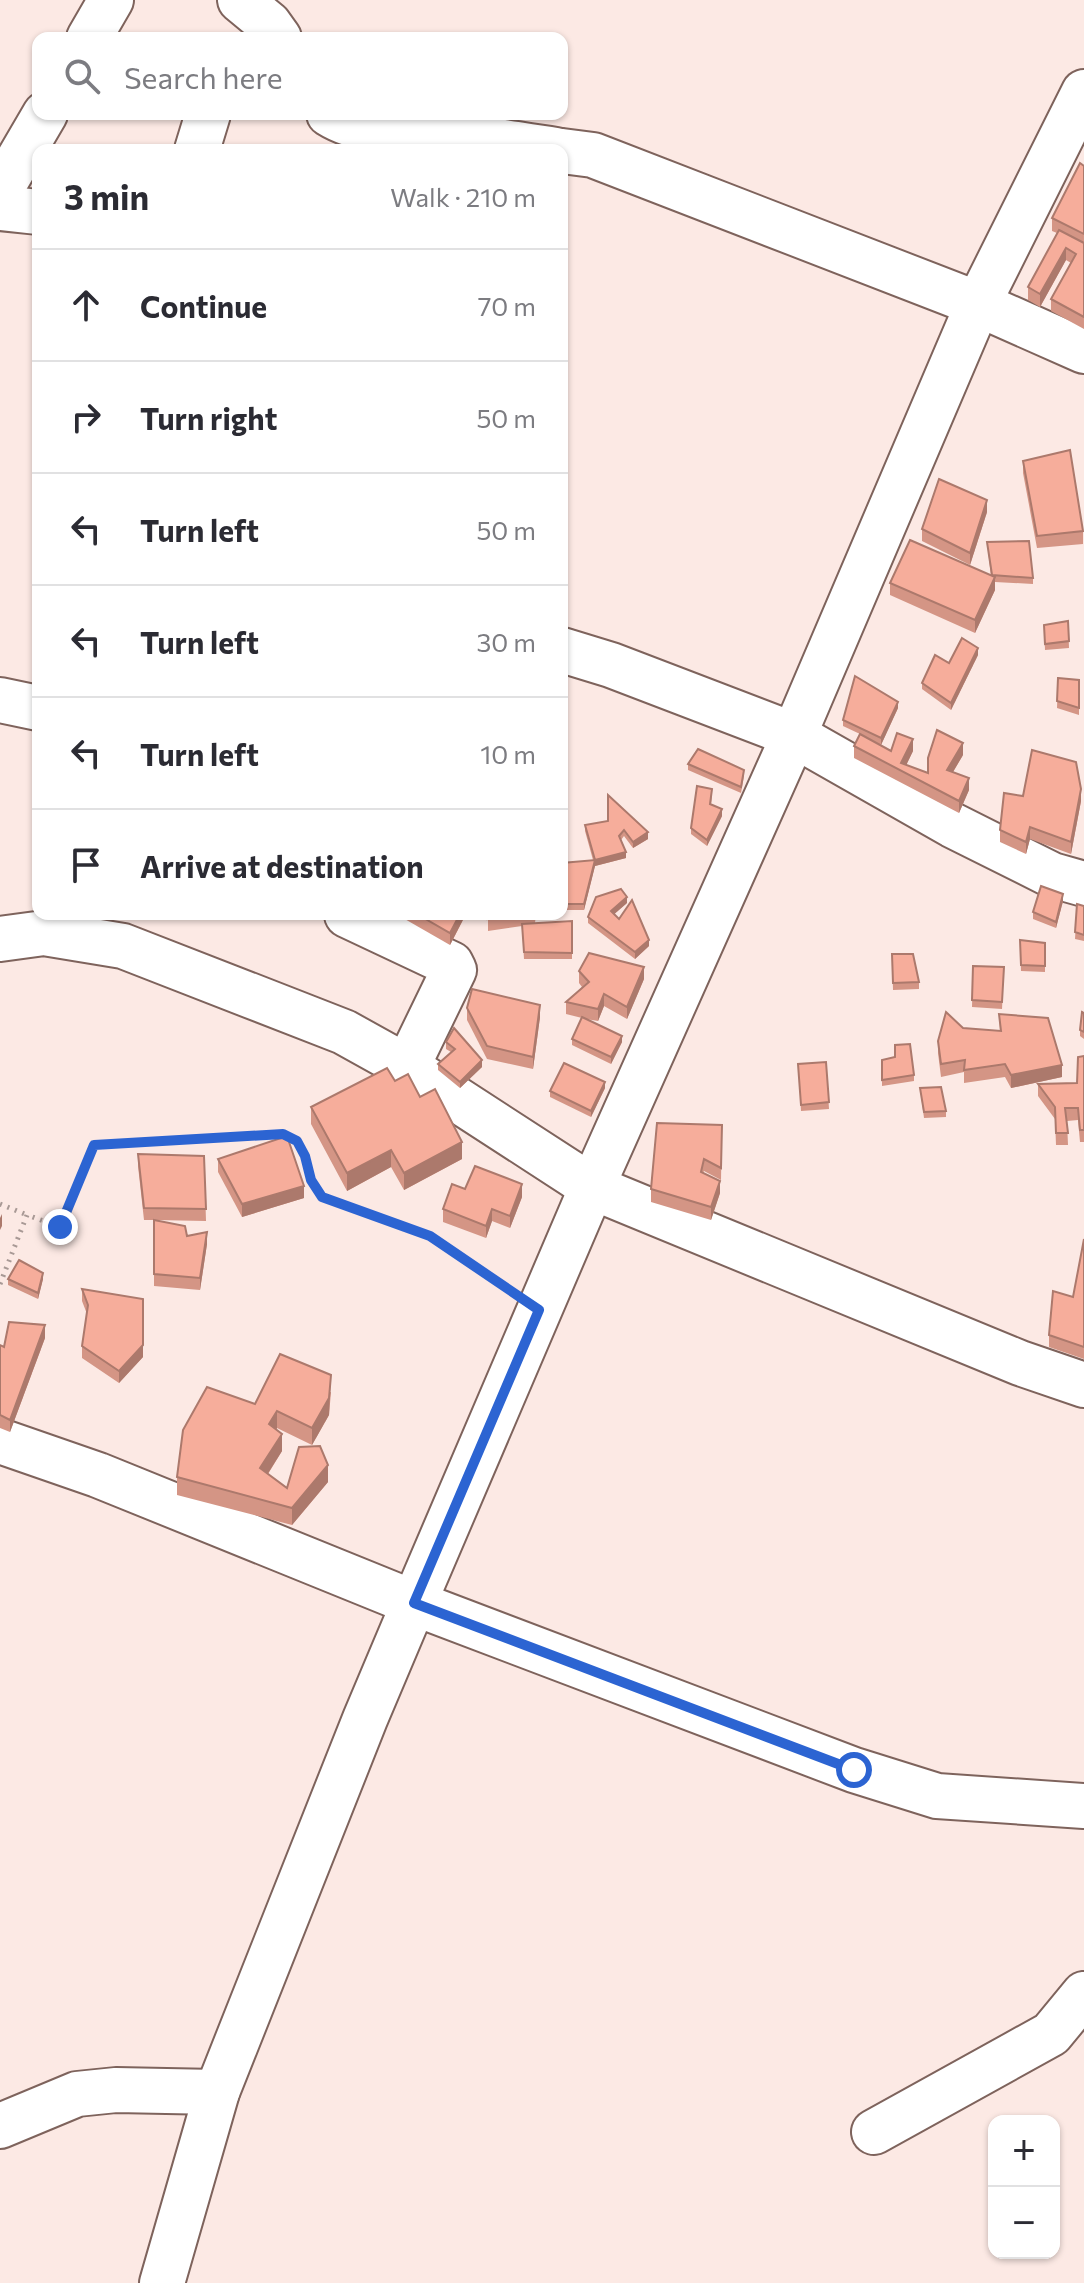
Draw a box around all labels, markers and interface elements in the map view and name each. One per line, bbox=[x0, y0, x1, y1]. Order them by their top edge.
search box bbox=[32, 32, 568, 120]
icon: search bbox=[60, 54, 104, 98]
text: Search here bbox=[124, 58, 283, 95]
text: 3 min bbox=[64, 175, 149, 217]
text: Walk · 210 m bbox=[390, 181, 536, 212]
icon: ahead bbox=[64, 283, 108, 327]
text: Continue bbox=[140, 287, 267, 324]
text: 70 m bbox=[478, 290, 536, 321]
icon: right bbox=[64, 395, 108, 439]
text: Turn right bbox=[140, 399, 277, 436]
text: 50 m bbox=[476, 402, 536, 433]
icon: left bbox=[64, 507, 108, 551]
text: Turn left bbox=[140, 511, 259, 548]
text: 50 m bbox=[476, 514, 536, 545]
icon: left bbox=[64, 619, 108, 663]
text: Turn left bbox=[140, 623, 259, 660]
text: 30 m bbox=[477, 626, 536, 657]
icon: left bbox=[64, 731, 108, 775]
text: Turn left bbox=[140, 735, 259, 772]
text: 10 m bbox=[480, 738, 536, 769]
icon: arrive bbox=[64, 843, 108, 887]
text: Arrive at destination bbox=[140, 847, 424, 884]
route end bbox=[42, 1209, 78, 1245]
route start bbox=[836, 1752, 872, 1788]
map controls bbox=[988, 2115, 1060, 2259]
button: + bbox=[988, 2115, 1060, 2187]
button: − bbox=[988, 2187, 1060, 2259]

